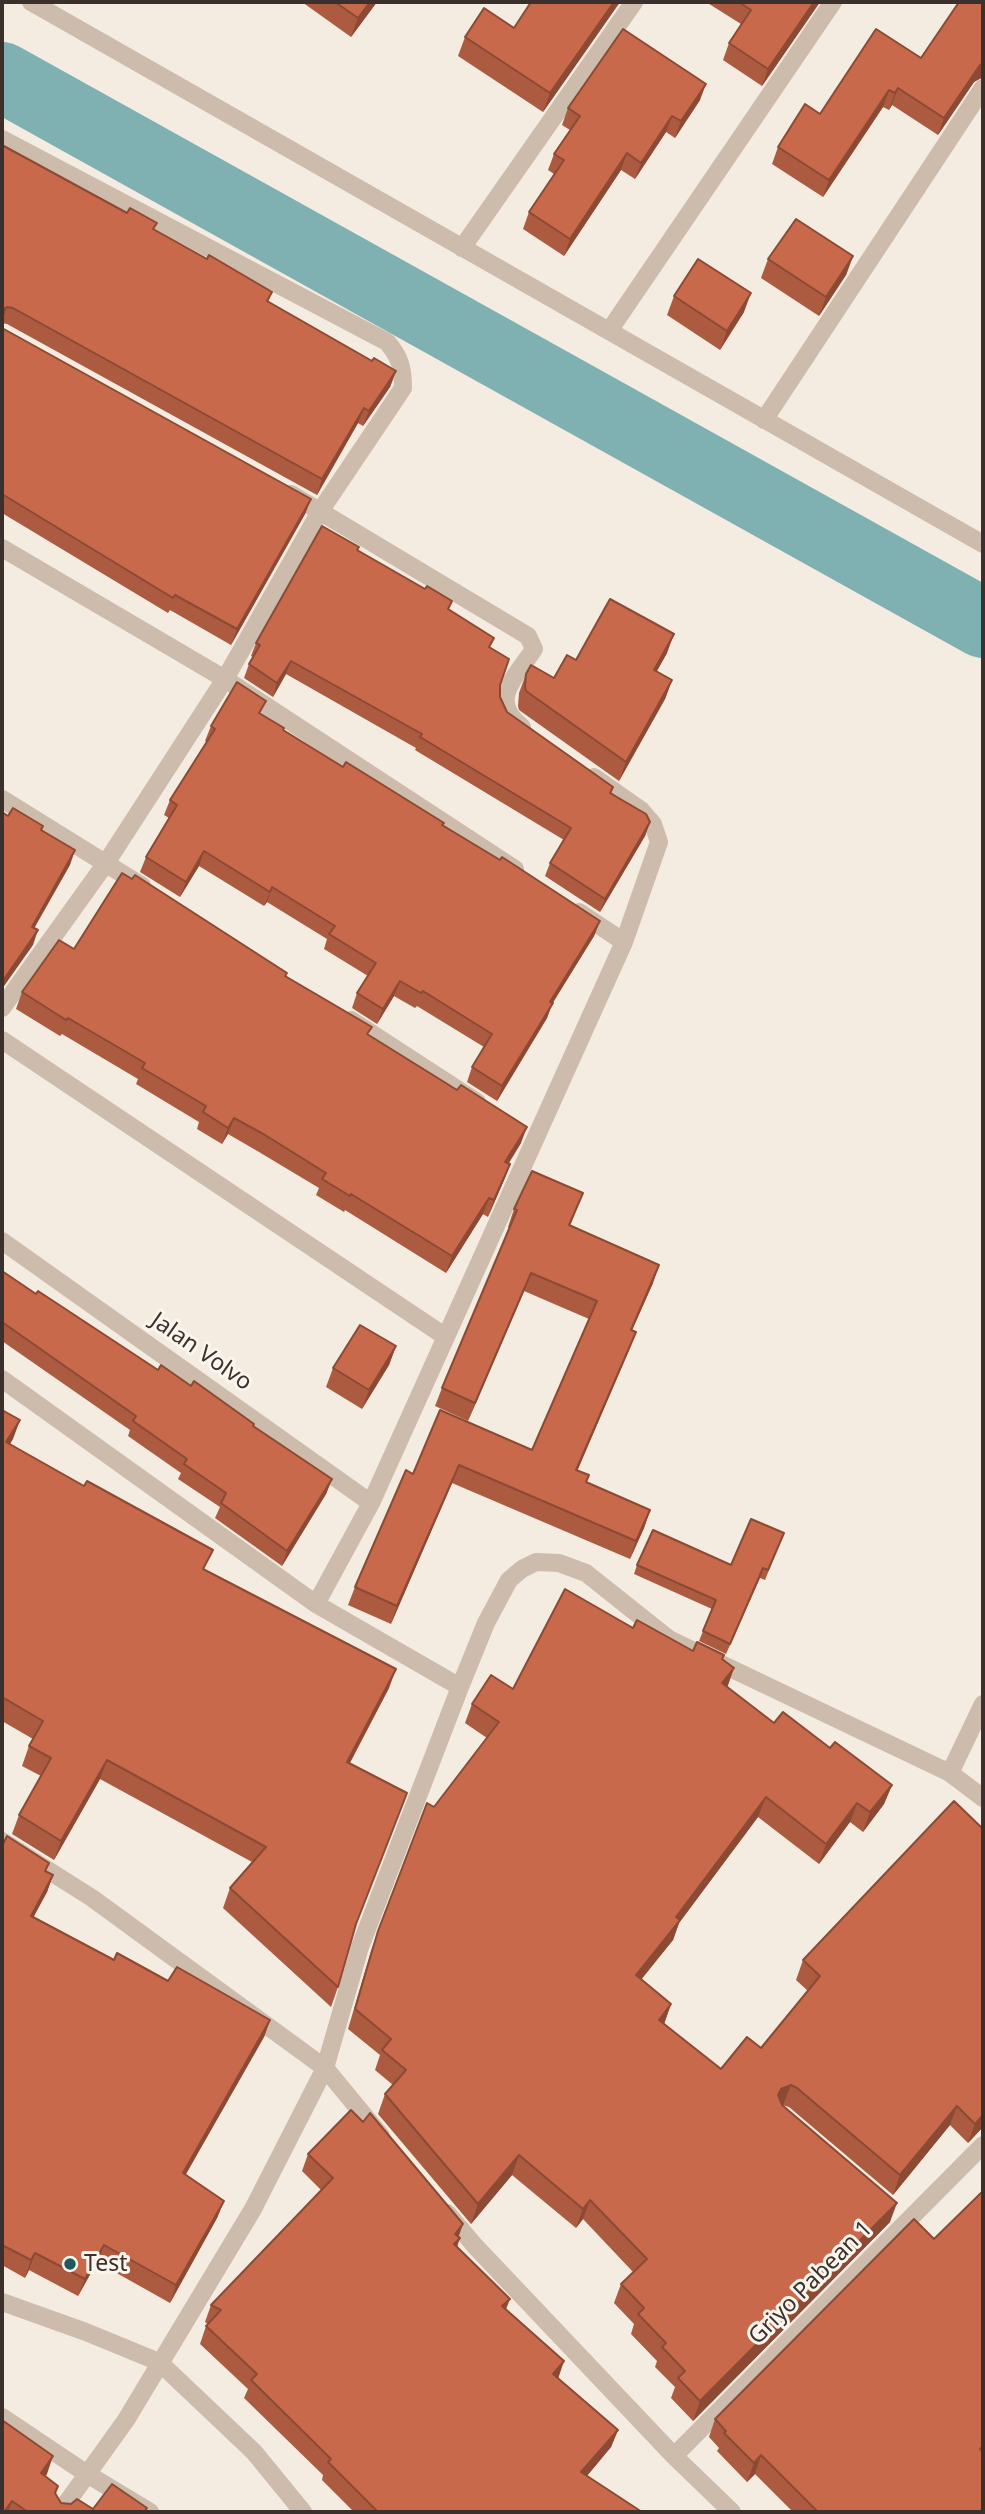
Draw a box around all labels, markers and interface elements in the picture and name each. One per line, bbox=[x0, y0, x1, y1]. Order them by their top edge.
street label: Jalan Volvo bbox=[145, 1307, 257, 1397]
street label: Griyo Pabean 1 bbox=[743, 2215, 879, 2351]
place label: Test bbox=[84, 2250, 127, 2278]
marker: Test bbox=[62, 2256, 78, 2272]

